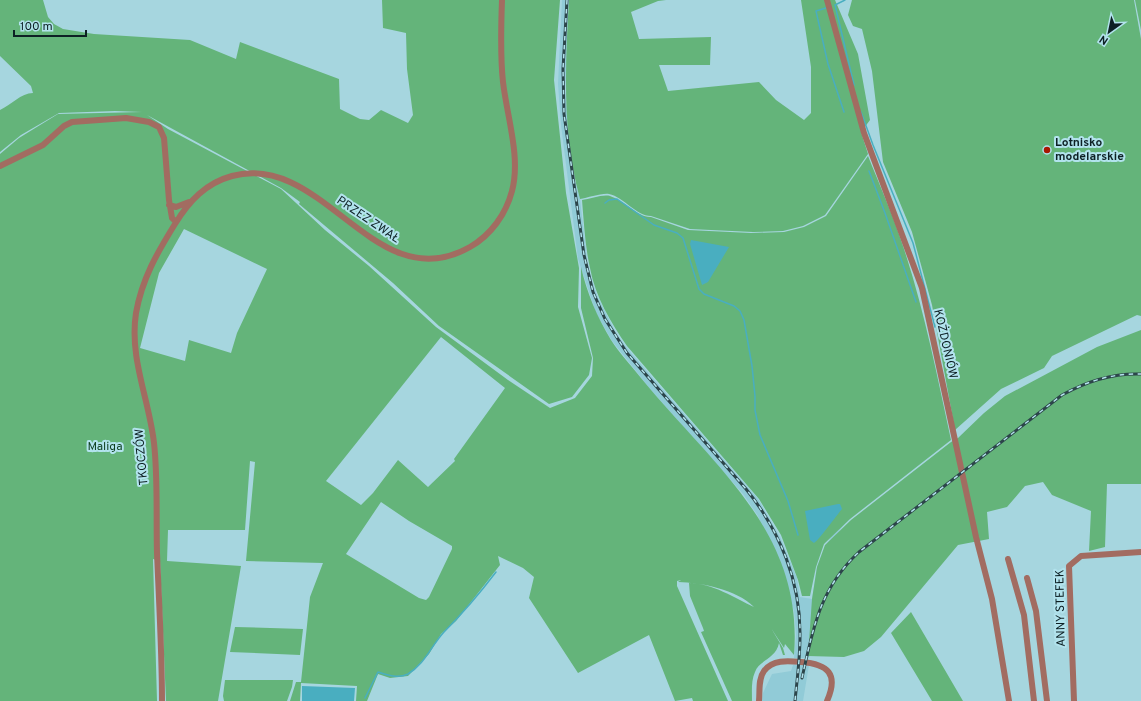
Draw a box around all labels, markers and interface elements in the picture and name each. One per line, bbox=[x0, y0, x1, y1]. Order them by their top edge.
scale bar bbox=[14, 12, 86, 38]
north arrow bbox=[1089, 12, 1129, 52]
text: 100 m bbox=[20, 19, 53, 35]
text: N bbox=[1097, 32, 1111, 48]
place label: Lotnisko modelarskie bbox=[1055, 135, 1124, 165]
marker: Lotnisko modelarskie bbox=[1042, 145, 1052, 155]
street label: PRZEZ ZWAŁ bbox=[333, 193, 403, 247]
street label: KOŻDONIÓW bbox=[929, 308, 961, 380]
street label: TKOCZÓW bbox=[132, 428, 152, 486]
park label: Maliga bbox=[88, 439, 122, 455]
street label: ANNY STEFEK bbox=[1052, 569, 1070, 647]

